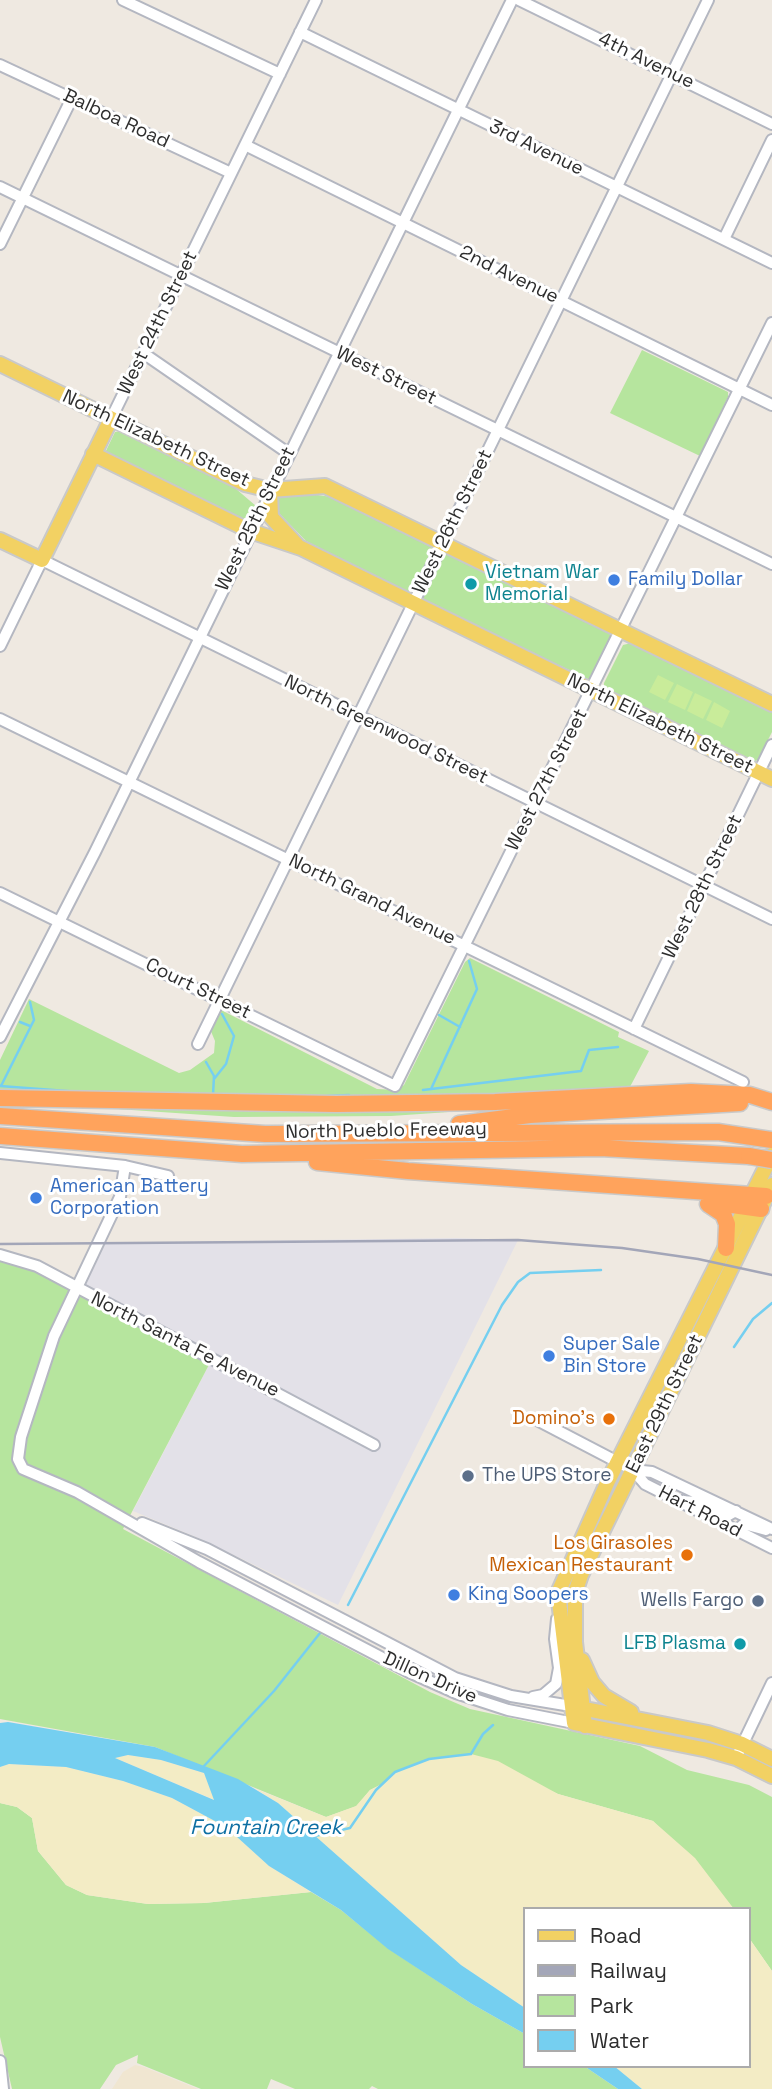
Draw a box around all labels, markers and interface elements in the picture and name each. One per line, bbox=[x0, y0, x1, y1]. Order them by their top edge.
street label: 4th Avenue bbox=[594, 28, 698, 94]
street label: Balboa Road bbox=[59, 84, 173, 154]
street label: 3rd Avenue bbox=[485, 115, 587, 181]
street label: 2nd Avenue bbox=[456, 241, 562, 309]
street label: West 24th Street bbox=[113, 247, 203, 399]
street label: West Street bbox=[332, 342, 440, 410]
street label: North Elizabeth Street bbox=[59, 386, 253, 492]
street label: West 25th Street bbox=[211, 443, 301, 595]
street label: West 26th Street bbox=[408, 446, 498, 598]
place label: Vietnam War Memorial bbox=[485, 562, 599, 606]
place label: Family Dollar bbox=[628, 569, 743, 591]
marker: Family Dollar bbox=[606, 572, 622, 588]
marker: Vietnam War Memorial bbox=[463, 576, 479, 592]
street label: North Elizabeth Street bbox=[563, 669, 757, 779]
street label: North Greenwood Street bbox=[280, 671, 492, 789]
street label: West 27th Street bbox=[501, 705, 593, 855]
street label: West 28th Street bbox=[658, 811, 748, 963]
street label: North Grand Avenue bbox=[285, 850, 459, 950]
street label: Court Street bbox=[142, 954, 254, 1024]
street label: North Pueblo Freeway bbox=[285, 1118, 487, 1144]
place label: American Battery Corporation bbox=[50, 1176, 209, 1220]
marker: American Battery Corporation bbox=[28, 1190, 44, 1206]
street label: North Santa Fe Avenue bbox=[87, 1287, 283, 1403]
street label: East 29th Street bbox=[622, 1331, 708, 1477]
place label: Super Sale Bin Store bbox=[563, 1334, 660, 1378]
marker: Super Sale Bin Store bbox=[541, 1348, 557, 1364]
place label: Domino's bbox=[512, 1408, 595, 1430]
marker: Domino's bbox=[601, 1411, 617, 1427]
place label: The UPS Store bbox=[482, 1465, 611, 1487]
marker: The UPS Store bbox=[460, 1468, 476, 1484]
street label: Hart Road bbox=[654, 1481, 746, 1543]
place label: Los Girasoles Mexican Restaurant bbox=[489, 1533, 673, 1577]
marker: Los Girasoles Mexican Restaurant bbox=[679, 1547, 695, 1563]
place label: King Soopers bbox=[468, 1584, 589, 1606]
marker: King Soopers bbox=[446, 1587, 462, 1603]
place label: Wells Fargo bbox=[640, 1590, 744, 1612]
marker: Wells Fargo bbox=[750, 1593, 766, 1609]
place label: LFB Plasma bbox=[624, 1633, 726, 1655]
marker: LFB Plasma bbox=[732, 1636, 748, 1652]
street label: Dillon Drive bbox=[380, 1647, 480, 1709]
water label: Fountain Creek bbox=[190, 1815, 342, 1841]
legend bbox=[524, 1907, 751, 2068]
text: Road bbox=[590, 1922, 642, 1949]
text: Railway bbox=[590, 1957, 667, 1984]
text: Park bbox=[590, 1992, 634, 2019]
text: Water bbox=[590, 2027, 649, 2054]

